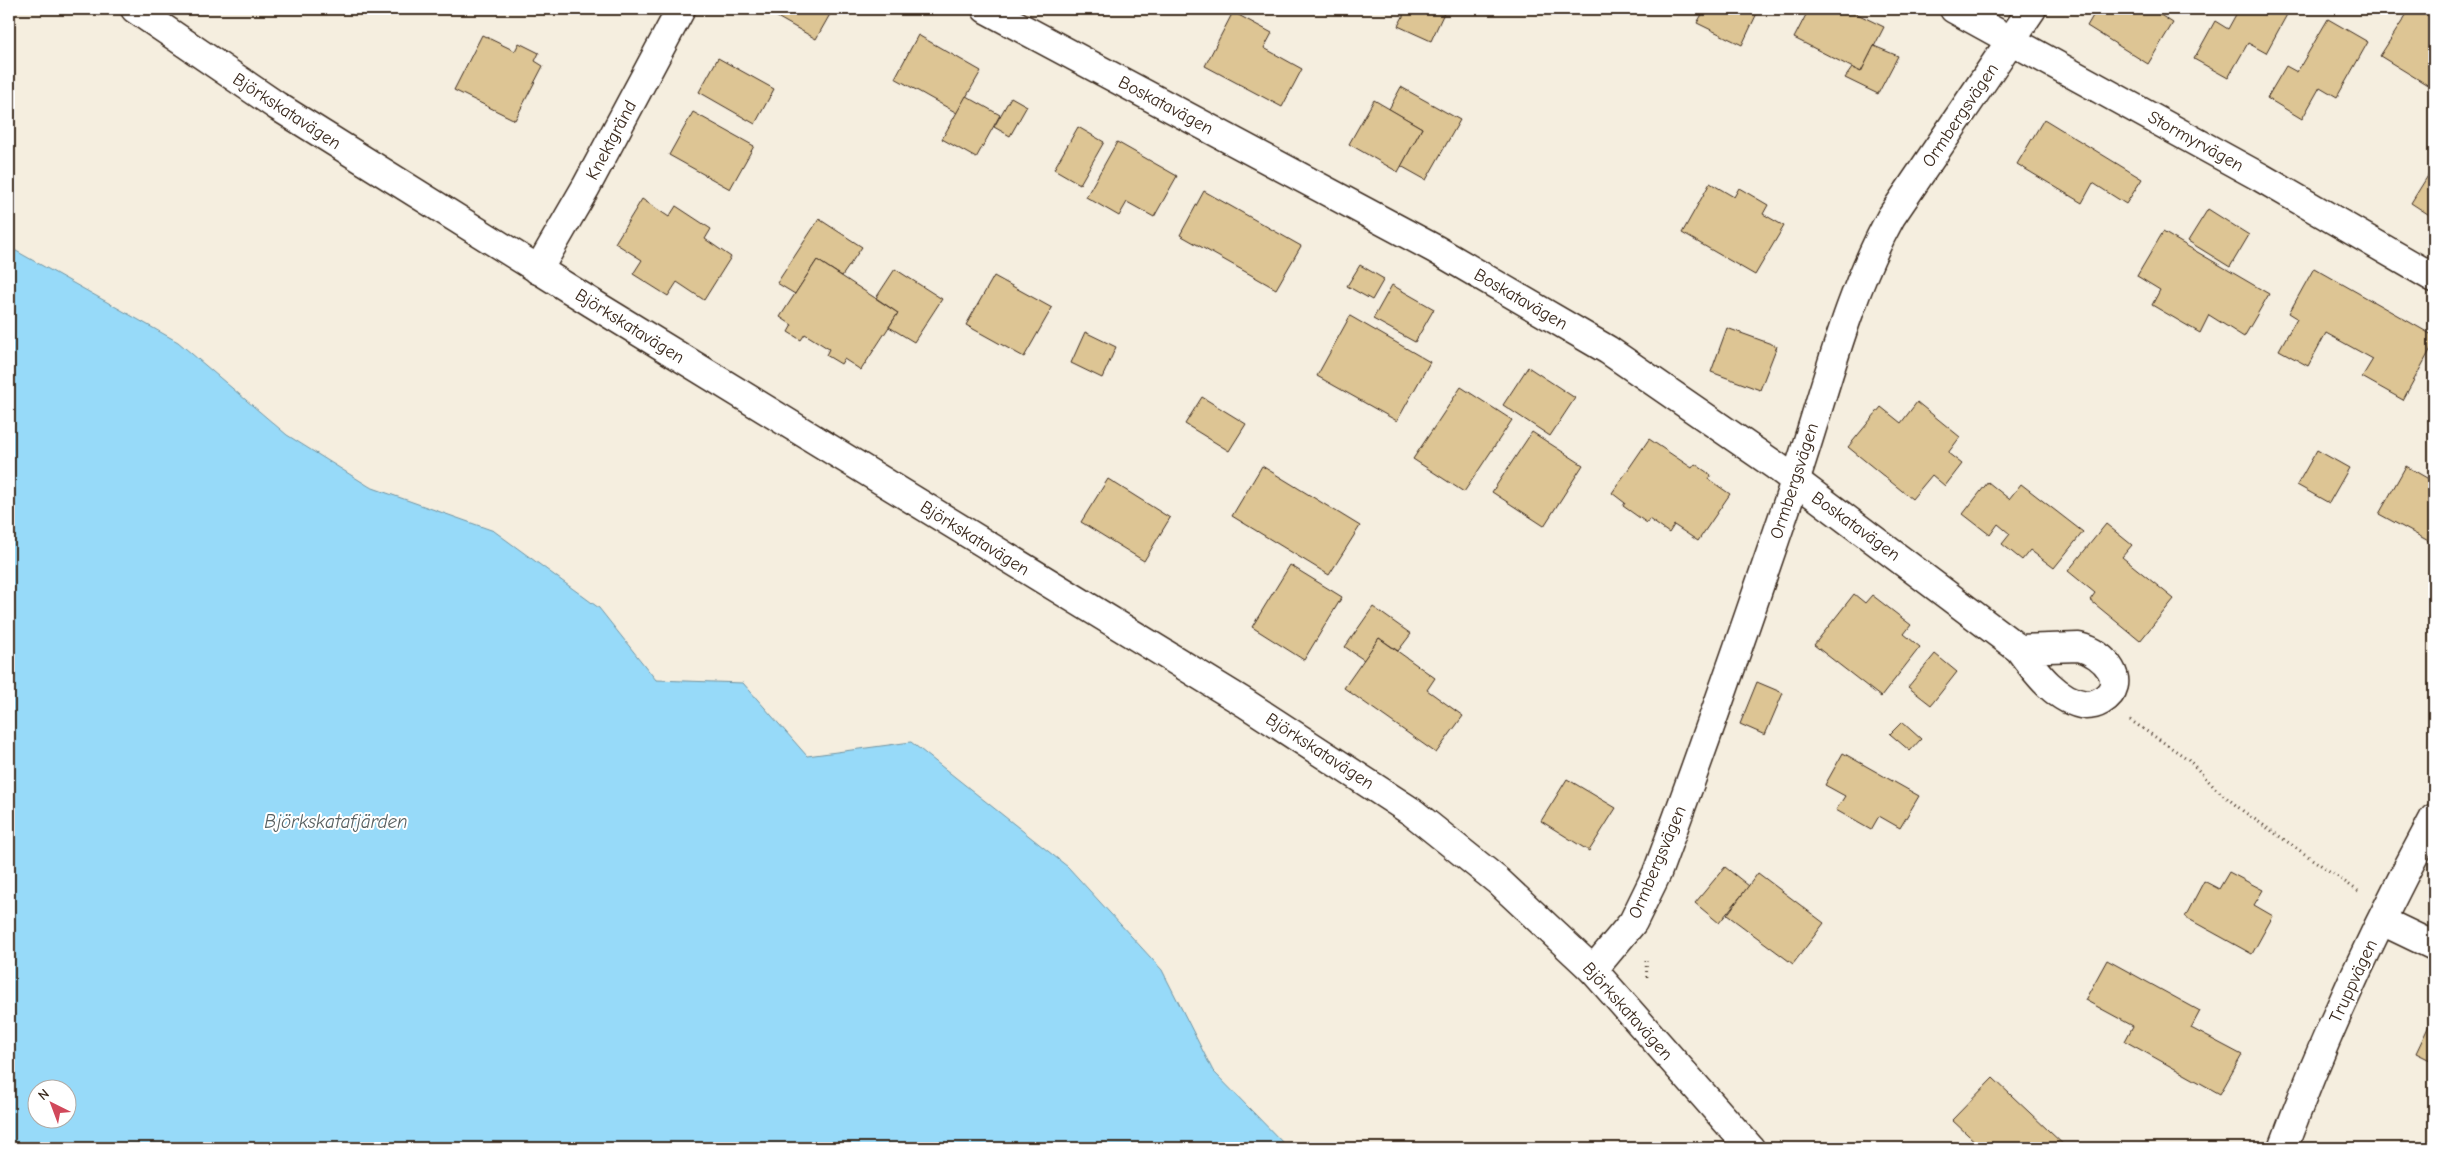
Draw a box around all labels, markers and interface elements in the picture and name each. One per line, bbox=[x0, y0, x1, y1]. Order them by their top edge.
street label: Ormbergsvägen bbox=[1918, 59, 2003, 171]
street label: Björkskatavägen bbox=[229, 69, 345, 154]
street label: Boskatavägen bbox=[1115, 72, 1217, 139]
street label: Knektgränd bbox=[582, 97, 641, 184]
street label: Stormyrvägen bbox=[2144, 106, 2247, 176]
street label: Boskatavägen bbox=[1470, 264, 1571, 335]
street label: Björkskatavägen bbox=[571, 284, 688, 368]
street label: Ormbergsvägen bbox=[1766, 420, 1823, 542]
street label: Boskatavägen bbox=[1807, 487, 1904, 566]
street label: Björkskatavägen bbox=[916, 496, 1033, 580]
street label: Björkskatavägen bbox=[1262, 709, 1378, 794]
street label: Ormbergsvägen bbox=[1624, 802, 1691, 922]
water label: Björkskatafjärden bbox=[264, 811, 408, 833]
street label: Truppvägen bbox=[2325, 936, 2382, 1026]
street label: Björkskatavägen bbox=[1578, 958, 1677, 1065]
north arrow bbox=[28, 1080, 78, 1130]
text: N bbox=[35, 1085, 53, 1104]

